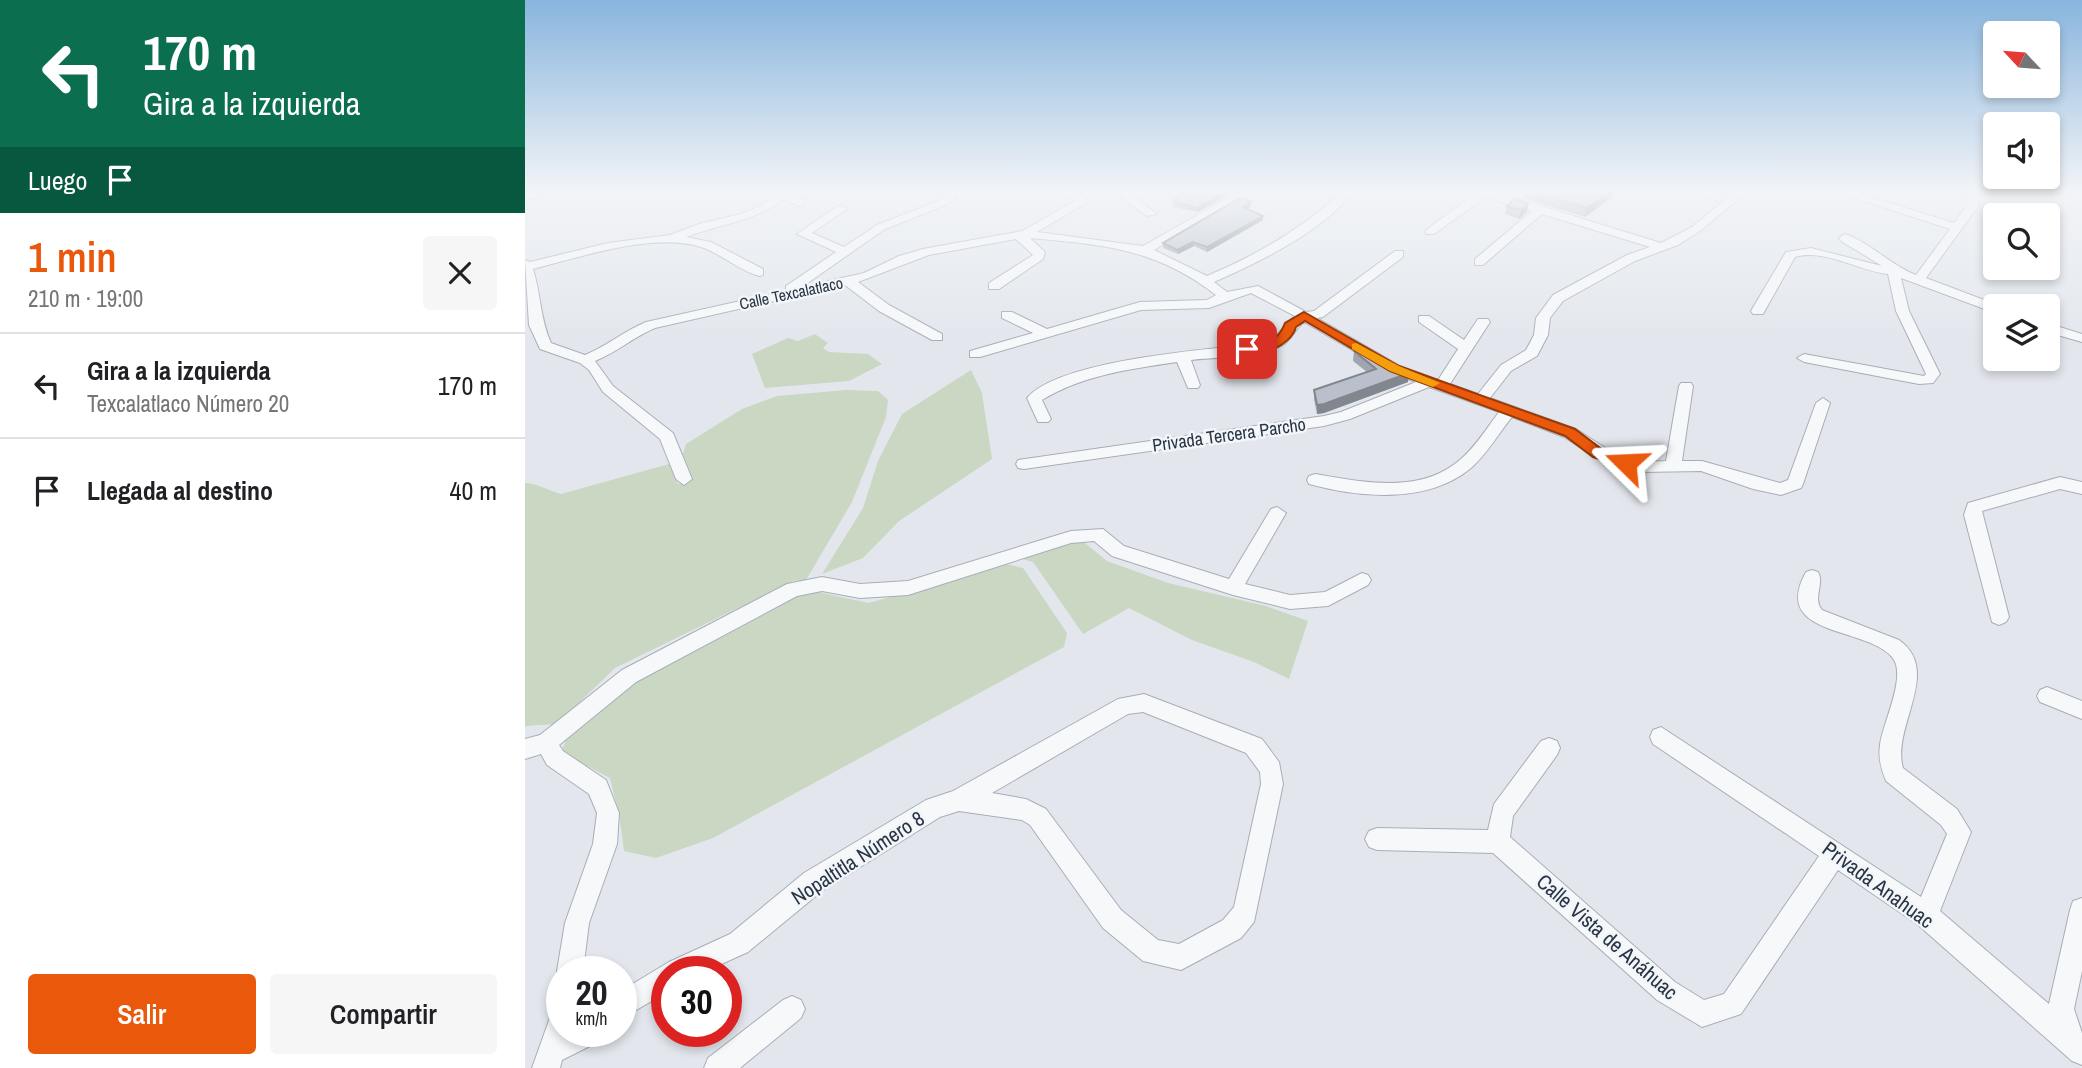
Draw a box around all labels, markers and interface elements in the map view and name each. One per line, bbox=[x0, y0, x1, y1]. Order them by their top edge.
text: 170 m bbox=[143, 19, 257, 85]
north arrow bbox=[1983, 21, 2060, 98]
map controls bbox=[1983, 21, 2060, 371]
icon: left bbox=[28, 28, 119, 119]
text: Gira a la izquierda bbox=[143, 82, 360, 125]
button: sound bbox=[1983, 112, 2060, 189]
icon: arrive bbox=[101, 161, 139, 199]
text: Luego bbox=[28, 163, 87, 198]
button: search bbox=[1983, 203, 2060, 280]
text: 1 min bbox=[28, 229, 117, 285]
button: close bbox=[423, 236, 497, 310]
street label: Calle Texcalatlaco bbox=[737, 271, 845, 315]
text: 210 m · 19:00 bbox=[28, 283, 143, 314]
button: layers bbox=[1983, 294, 2060, 371]
pin bbox=[1217, 319, 1277, 379]
icon: arrive bbox=[1228, 330, 1266, 368]
text: Gira a la izquierda bbox=[87, 353, 271, 388]
icon: left bbox=[28, 367, 66, 405]
text: 170 m bbox=[438, 368, 497, 403]
text: Texcalatlaco Número 20 bbox=[87, 388, 289, 419]
street label: Privada Tercera Parcho bbox=[1151, 411, 1307, 458]
position arrow bbox=[1589, 426, 1663, 500]
icon: arrive bbox=[28, 472, 66, 510]
text: Llegada al destino bbox=[87, 473, 273, 508]
text: 40 m bbox=[450, 473, 497, 508]
street label: Nopaltitla Número 8 bbox=[786, 804, 930, 911]
street label: Privada Anahuac bbox=[1817, 834, 1940, 935]
street label: Calle Vista de Anáhuac bbox=[1530, 867, 1684, 1006]
speed limit sign: 30 bbox=[651, 956, 742, 1047]
text: 20 bbox=[576, 969, 607, 1016]
button: Salir bbox=[28, 974, 256, 1054]
button: Compartir bbox=[270, 974, 497, 1054]
text: km/h bbox=[576, 1006, 608, 1031]

